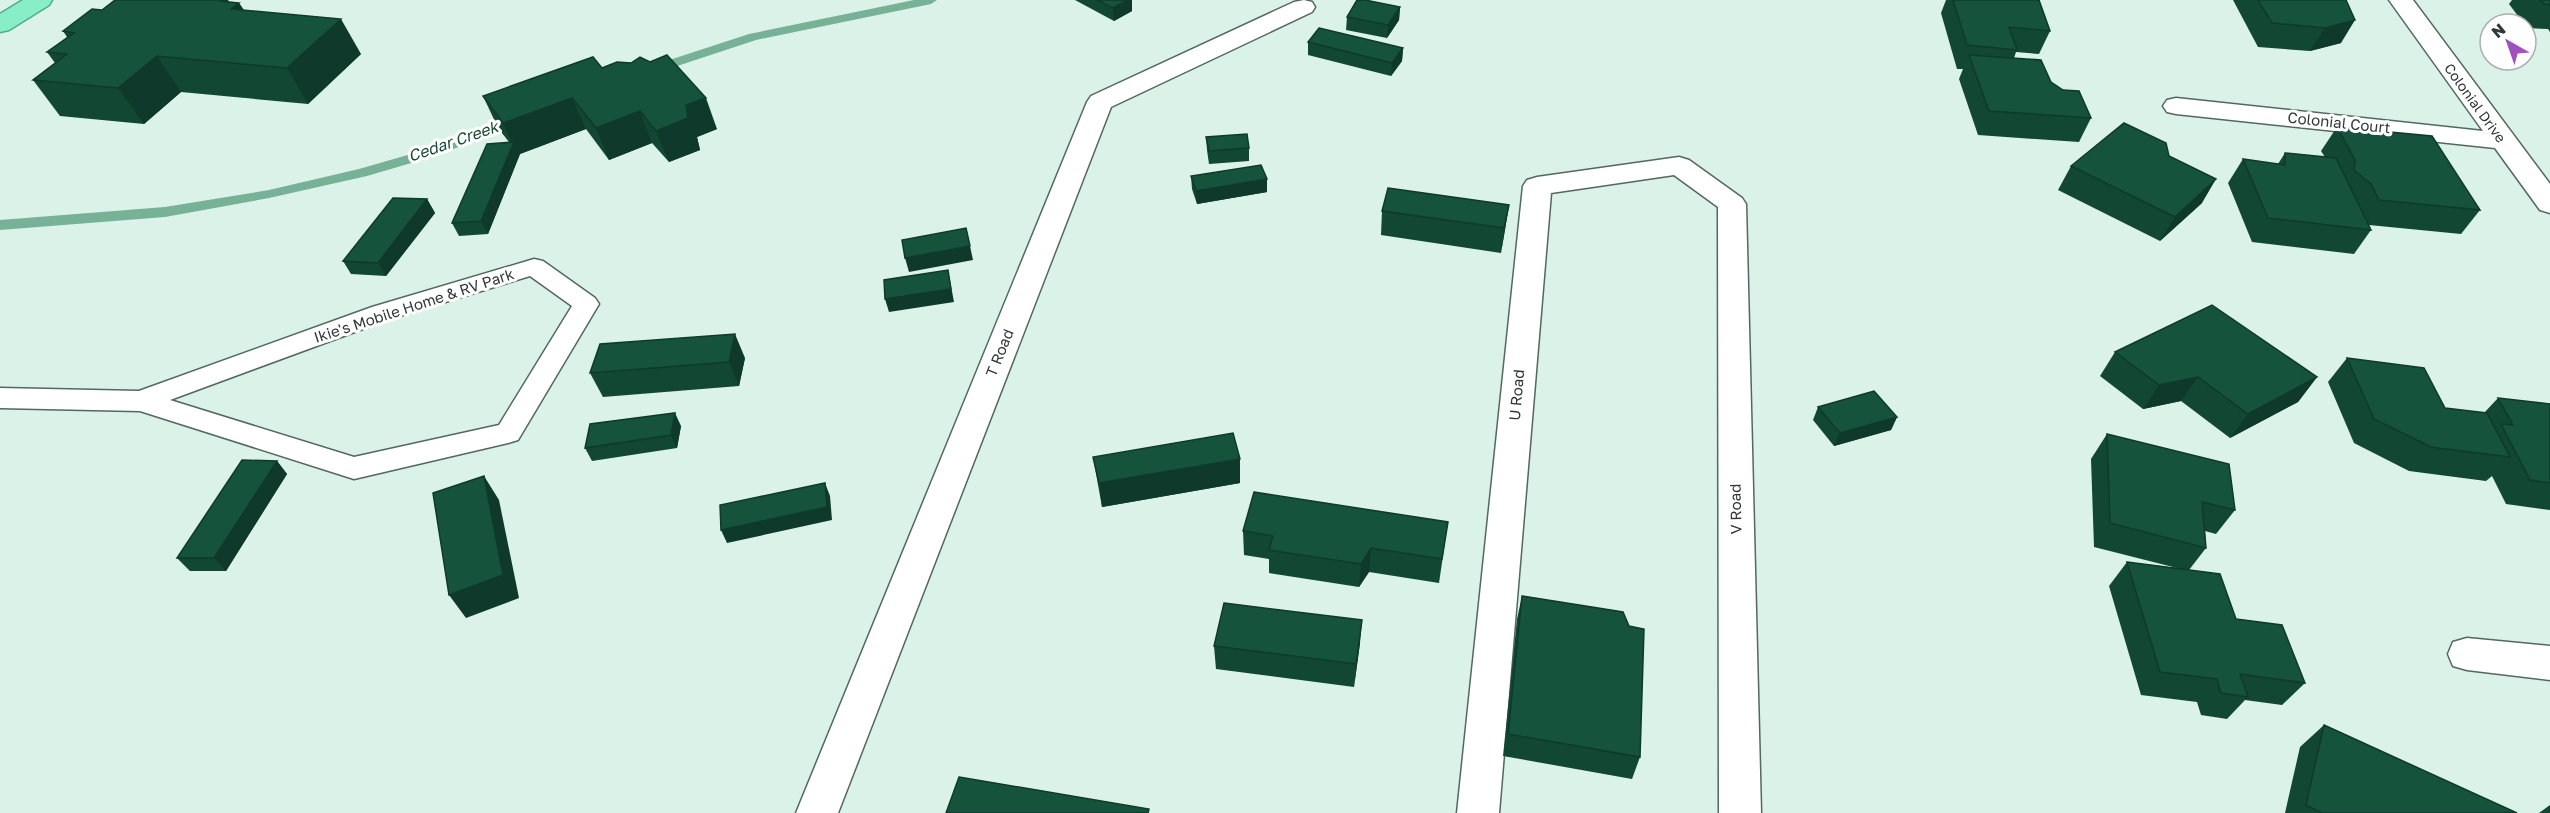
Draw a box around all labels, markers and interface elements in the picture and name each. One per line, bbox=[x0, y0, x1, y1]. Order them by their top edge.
north arrow bbox=[2478, 12, 2538, 72]
text: N bbox=[2487, 19, 2509, 42]
street label: Colonial Drive bbox=[2441, 60, 2510, 146]
street label: Colonial Court bbox=[2287, 108, 2392, 136]
water label: Cedar Creek bbox=[405, 116, 502, 166]
street label: Ikie's Mobile Home & RV Park bbox=[311, 264, 516, 346]
street label: T Road bbox=[981, 326, 1017, 379]
street label: U Road bbox=[1505, 368, 1527, 421]
street label: V Road bbox=[1726, 484, 1744, 534]

